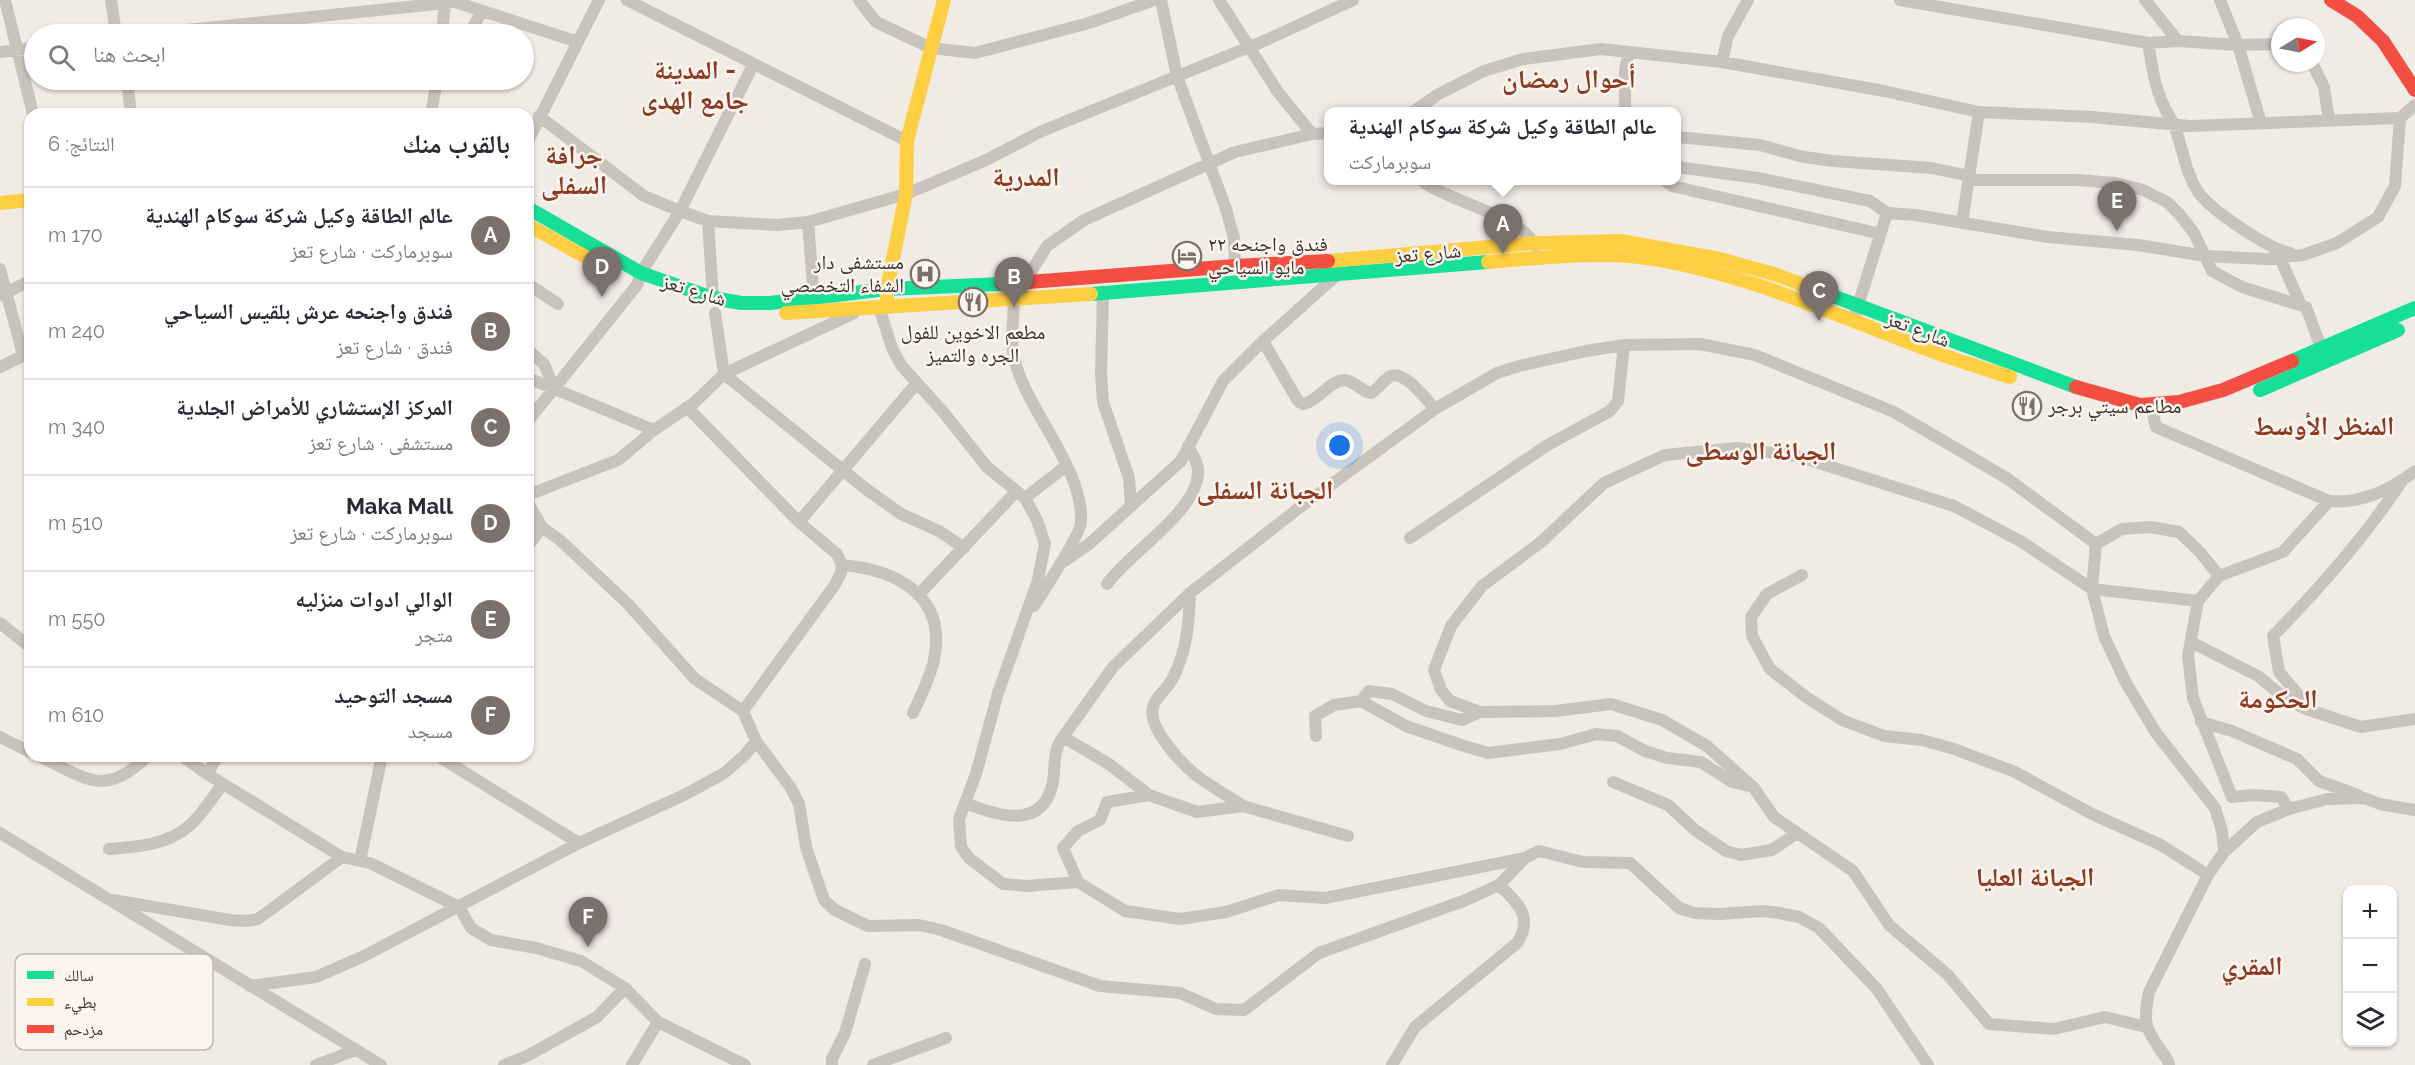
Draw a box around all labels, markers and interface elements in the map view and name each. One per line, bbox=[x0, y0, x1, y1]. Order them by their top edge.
north arrow bbox=[2271, 18, 2325, 72]
search box bbox=[24, 24, 534, 90]
icon: search bbox=[45, 41, 78, 74]
text: ابحث هنا bbox=[93, 41, 166, 67]
district label: المدينة - جامع الهدى bbox=[641, 55, 749, 117]
district label: أحوال رمضان bbox=[1502, 63, 1636, 95]
popup bbox=[1324, 107, 1681, 185]
text: عالم الطاقة وكيل شركة سوكام الهندية bbox=[1349, 113, 1656, 139]
text: بالقرب منك bbox=[402, 129, 510, 159]
text: النتائج: 6 bbox=[48, 132, 115, 156]
district label: جرافة السفلى bbox=[541, 140, 607, 201]
text: سوبرماركت bbox=[1349, 150, 1431, 174]
district label: المدرية bbox=[992, 162, 1060, 192]
pin: E bbox=[2098, 182, 2136, 231]
text: عالم الطاقة وكيل شركة سوكام الهندية bbox=[145, 202, 453, 228]
pin: A bbox=[1484, 204, 1522, 254]
text: 170 m bbox=[48, 223, 103, 247]
text: A bbox=[484, 223, 497, 247]
place label: فندق واجنحه ٢٢ مايو السياحي bbox=[1208, 232, 1328, 283]
street label: شارع تعز bbox=[1393, 238, 1462, 269]
text: سوبرماركت · شارع تعز bbox=[290, 239, 453, 263]
hotel icon: فندق واجنحه ٢٢ مايو السياحي bbox=[1171, 240, 1203, 272]
pin: D bbox=[582, 248, 622, 297]
place label: مستشفى دار الشفاء التخصصي bbox=[781, 250, 904, 301]
hospital icon: مستشفى دار الشفاء التخصصي bbox=[909, 258, 941, 290]
pin: B bbox=[994, 258, 1034, 307]
street label: شارع تعز bbox=[658, 269, 729, 312]
pin: C bbox=[1800, 272, 1838, 321]
restaurant icon: مطعم الاخوين للفول الجره والتميز bbox=[957, 286, 989, 318]
text: فندق واجنحه عرش بلقيس السياحي bbox=[164, 298, 453, 324]
street label: شارع تعز bbox=[1881, 306, 1953, 353]
text: 240 m bbox=[48, 319, 105, 343]
text: B bbox=[484, 319, 497, 343]
place label: مطعم الاخوين للفول الجره والتميز bbox=[901, 320, 1045, 367]
text: فندق · شارع تعز bbox=[336, 335, 453, 359]
restaurant icon: مطاعم سيتي برجر bbox=[2011, 390, 2043, 422]
text: المركز الإستشاري للأمراض الجلدية bbox=[176, 394, 453, 420]
place label: مطاعم سيتي برجر bbox=[2047, 394, 2181, 422]
district label: المنظر الأوسط bbox=[2254, 411, 2394, 441]
text: 340 m bbox=[48, 415, 105, 439]
text: C bbox=[484, 415, 497, 439]
text: مستشفى · شارع تعز bbox=[308, 431, 453, 455]
your location bbox=[1325, 431, 1354, 460]
district label: الجبانة الوسطى bbox=[1686, 436, 1836, 467]
district label: الجبانة السفلى bbox=[1197, 475, 1333, 506]
text: Maka Mall bbox=[346, 493, 453, 519]
text: 510 m bbox=[48, 511, 103, 535]
text: D bbox=[483, 511, 498, 535]
text: سوبرماركت · شارع تعز bbox=[290, 521, 453, 545]
text: الوالي ادوات منزليه bbox=[295, 586, 453, 612]
text: 550 m bbox=[48, 607, 106, 631]
text: E bbox=[484, 607, 497, 631]
text: متجر bbox=[415, 623, 453, 647]
text: مسجد التوحيد bbox=[334, 682, 453, 708]
district label: الحكومة bbox=[2238, 684, 2318, 714]
text: 610 m bbox=[48, 703, 104, 727]
text: F bbox=[485, 703, 496, 727]
text: مسجد bbox=[408, 719, 453, 743]
district label: الجبانة العليا bbox=[1976, 862, 2094, 892]
map controls bbox=[2343, 885, 2397, 1047]
button: + bbox=[2343, 885, 2397, 939]
pin: F bbox=[568, 898, 608, 947]
button: − bbox=[2343, 939, 2397, 993]
district label: المقري bbox=[2221, 951, 2283, 986]
legend bbox=[15, 954, 213, 1050]
text: سالك bbox=[64, 966, 94, 985]
text: بطيء bbox=[64, 993, 96, 1015]
button: layers bbox=[2343, 993, 2397, 1047]
text: مزدحم bbox=[64, 1020, 103, 1040]

